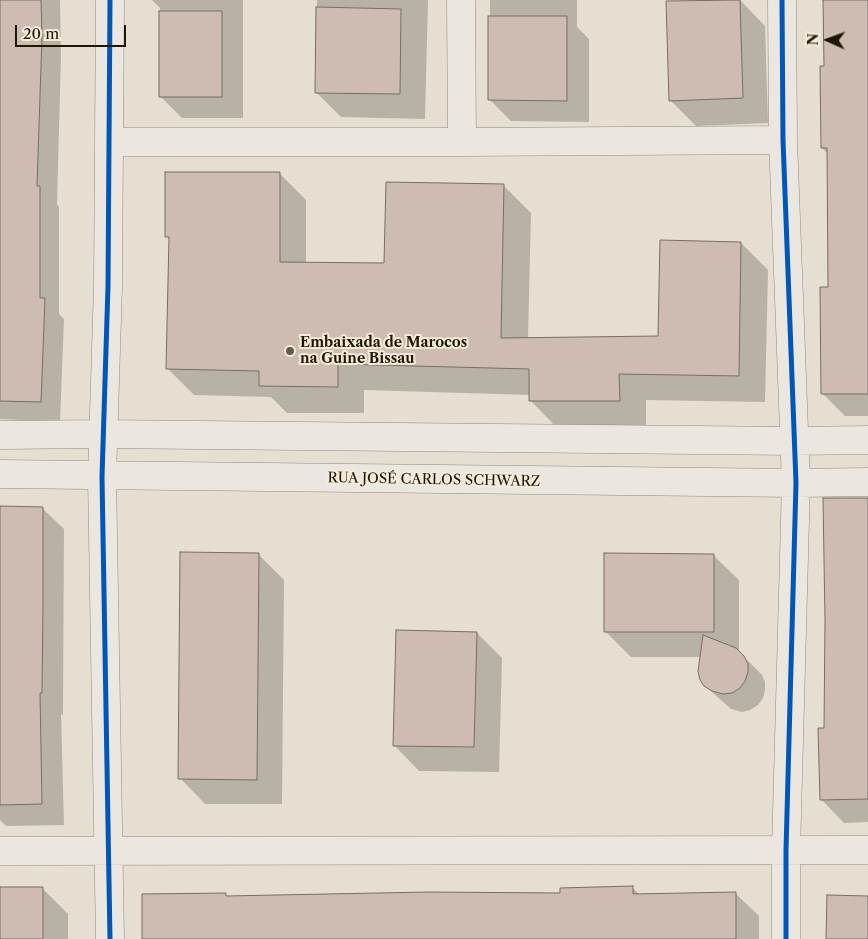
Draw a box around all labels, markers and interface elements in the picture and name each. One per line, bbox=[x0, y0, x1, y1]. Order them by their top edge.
scale bar bbox=[18, 15, 129, 47]
north arrow bbox=[803, 15, 853, 65]
text: 20 m bbox=[23, 24, 59, 43]
text: N bbox=[804, 33, 822, 46]
place label: Embaixada de Marocos na Guine Bissau bbox=[300, 335, 467, 368]
marker: Embaixada de Marocos na Guine Bissau bbox=[284, 345, 296, 357]
street label: RUA JOSÉ CARLOS SCHWARZ bbox=[328, 470, 540, 490]

